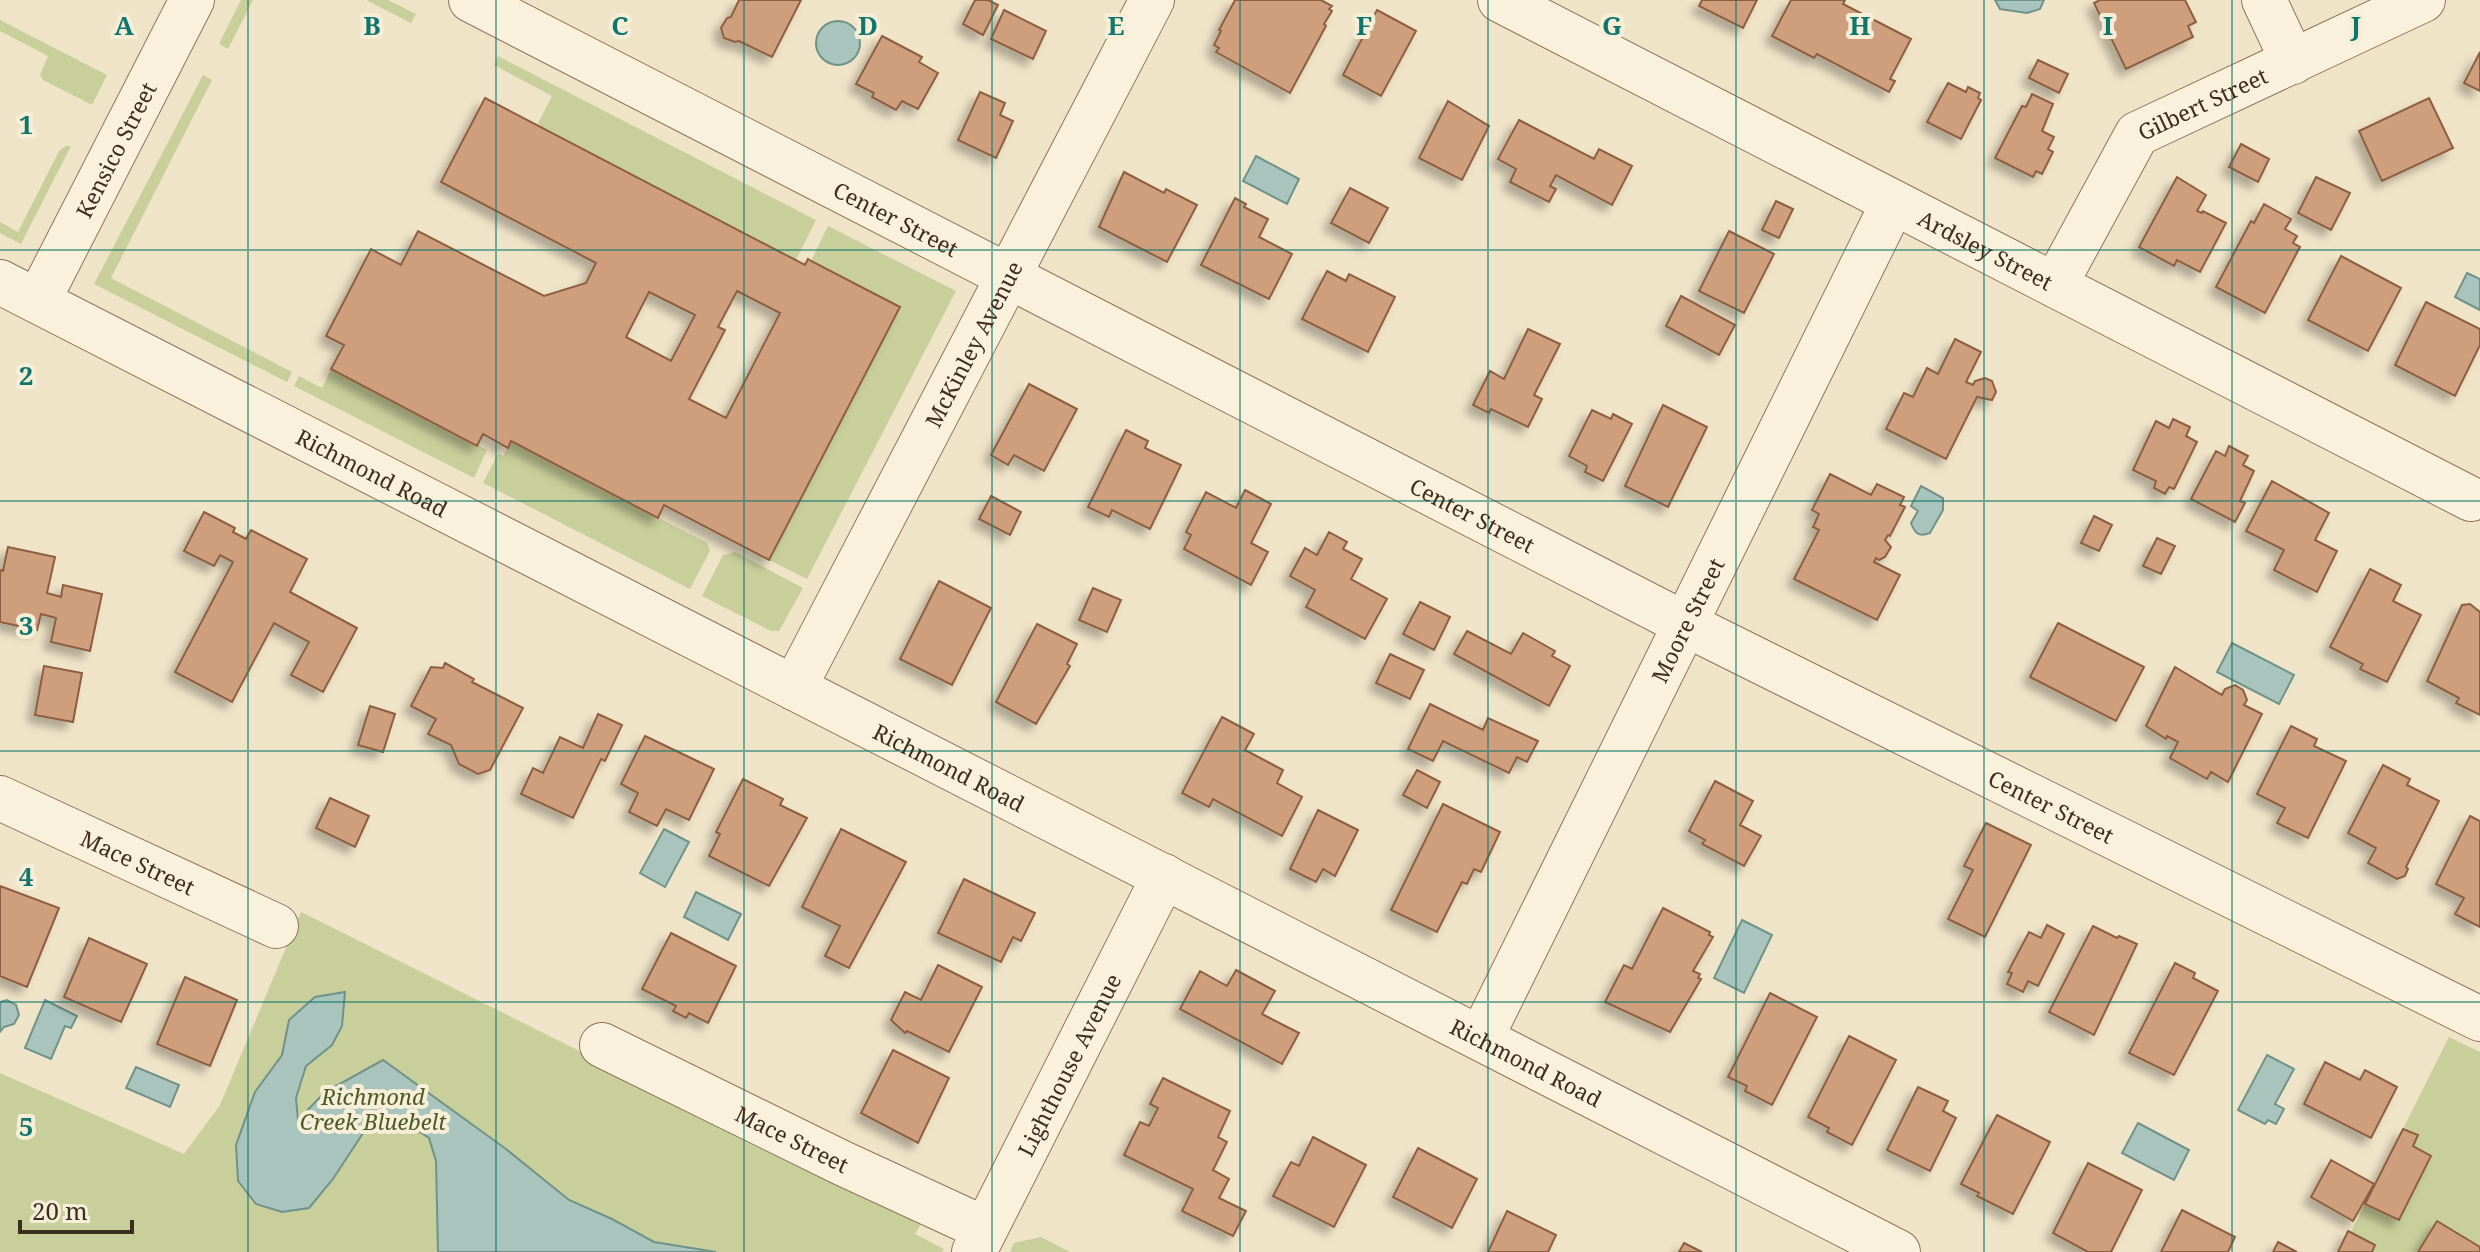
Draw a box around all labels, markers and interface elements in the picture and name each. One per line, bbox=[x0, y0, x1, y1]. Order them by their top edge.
text: A bbox=[114, 7, 134, 43]
text: B bbox=[363, 7, 381, 43]
text: C bbox=[611, 7, 629, 43]
text: D bbox=[858, 7, 878, 43]
text: E bbox=[1108, 7, 1125, 43]
text: F bbox=[1356, 7, 1372, 43]
text: G bbox=[1602, 7, 1622, 43]
text: H bbox=[1849, 7, 1871, 43]
text: I bbox=[2103, 7, 2113, 43]
text: J bbox=[2350, 7, 2361, 43]
street label: Gilbert Street bbox=[2133, 60, 2272, 147]
street label: Kensico Street bbox=[68, 76, 163, 223]
text: 1 bbox=[19, 106, 33, 142]
street label: Center Street bbox=[829, 174, 964, 263]
street label: Ardsley Street bbox=[1913, 203, 2058, 297]
street label: McKinley Avenue bbox=[917, 255, 1029, 432]
text: 2 bbox=[19, 357, 33, 393]
street label: Richmond Road bbox=[291, 421, 454, 524]
street label: Center Street bbox=[1405, 470, 1540, 559]
street label: Moore Street bbox=[1644, 553, 1731, 687]
text: 3 bbox=[19, 607, 33, 643]
street label: Richmond Road bbox=[868, 716, 1031, 819]
street label: Center Street bbox=[1983, 762, 2119, 850]
street label: Mace Street bbox=[76, 823, 200, 901]
text: 4 bbox=[19, 858, 34, 894]
street label: Lighthouse Avenue bbox=[1010, 968, 1127, 1161]
street label: Richmond Road bbox=[1445, 1011, 1608, 1113]
park label: Richmond Creek Bluebelt bbox=[300, 1081, 447, 1136]
street label: Mace Street bbox=[731, 1098, 854, 1179]
text: 5 bbox=[19, 1108, 33, 1144]
scale bar bbox=[20, 1184, 132, 1234]
text: 20 m bbox=[32, 1194, 88, 1227]

